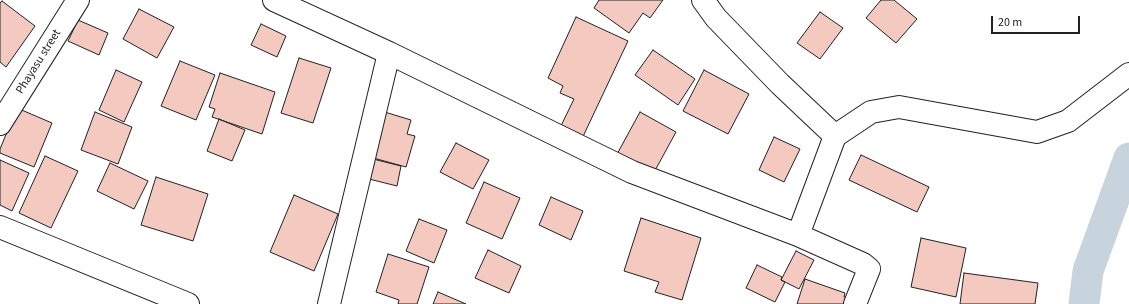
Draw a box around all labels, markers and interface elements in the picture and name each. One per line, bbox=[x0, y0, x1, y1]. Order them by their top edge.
scale bar bbox=[993, 8, 1082, 34]
text: 20 m bbox=[998, 14, 1022, 31]
street label: Phayasu street bbox=[13, 27, 65, 97]

